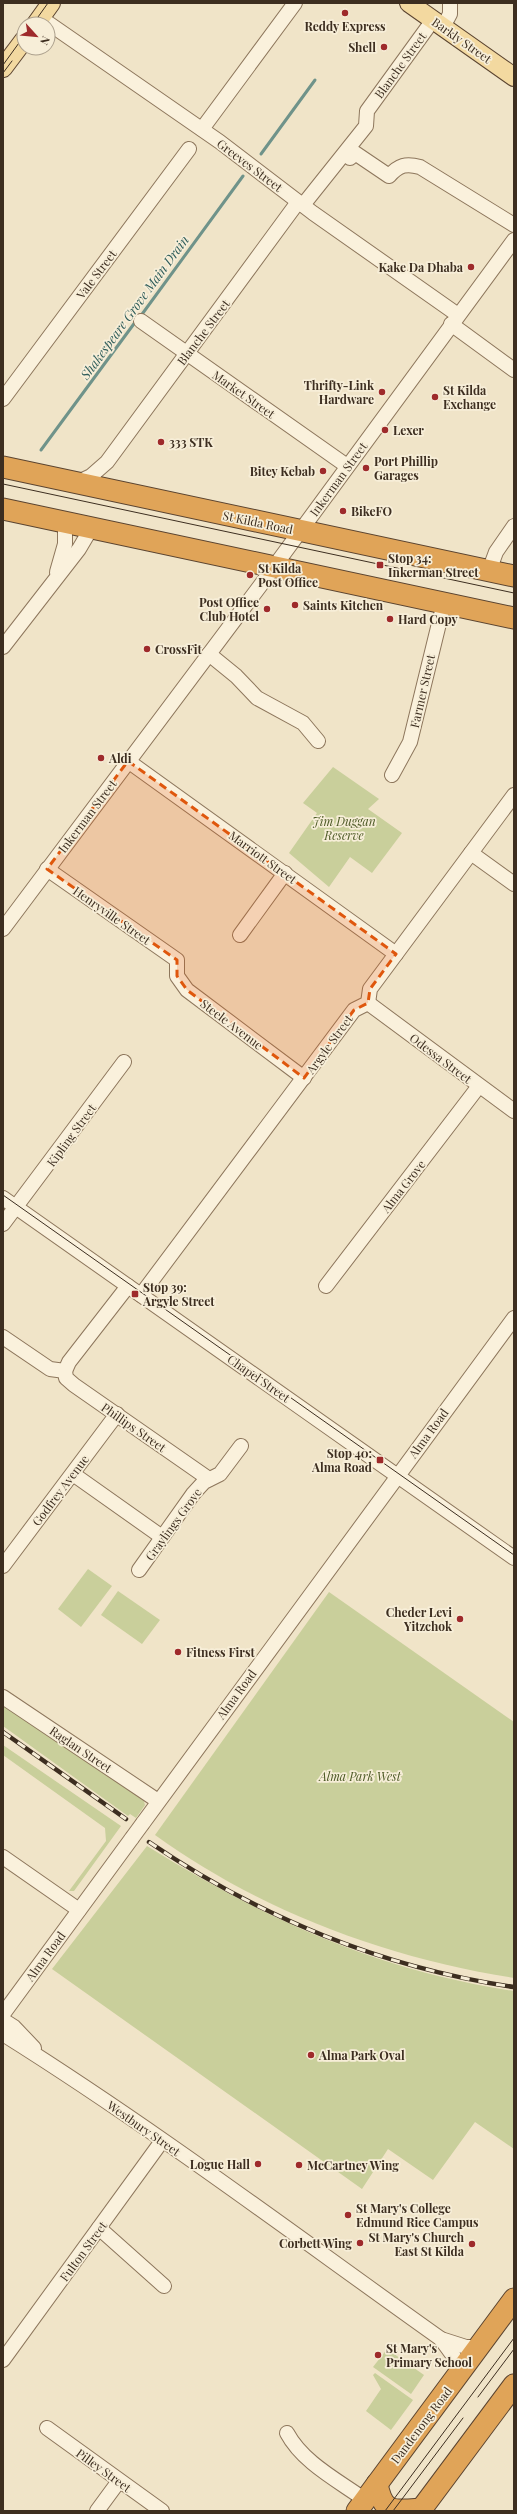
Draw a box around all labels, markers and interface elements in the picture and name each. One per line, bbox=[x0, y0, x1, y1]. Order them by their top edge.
marker: Reddy Express bbox=[340, 8, 350, 18]
street label: Barkly Street bbox=[429, 14, 496, 67]
north arrow bbox=[16, 16, 56, 56]
place label: Reddy Express bbox=[304, 18, 386, 34]
street label: Blanche Street bbox=[371, 28, 430, 101]
text: N bbox=[37, 34, 54, 48]
place label: Shell bbox=[348, 39, 376, 55]
marker: Shell bbox=[379, 42, 389, 52]
street label: Greeves Street bbox=[214, 135, 287, 195]
water label: Shakespeare Grove Main Drain bbox=[75, 232, 192, 383]
street label: Vale Street bbox=[72, 246, 120, 303]
place label: Kake Da Dhaba bbox=[379, 259, 464, 275]
marker: Kake Da Dhaba bbox=[466, 262, 476, 272]
street label: Blanche Street bbox=[173, 295, 233, 368]
street label: Market Street bbox=[209, 366, 279, 422]
place label: Thrifty-Link Hardware bbox=[304, 377, 375, 407]
place label: St Kilda Exchange bbox=[443, 382, 496, 412]
marker: Thrifty-Link Hardware bbox=[377, 387, 387, 397]
marker: St Kilda Exchange bbox=[430, 392, 440, 402]
place label: Lexer bbox=[393, 422, 424, 438]
marker: Lexer bbox=[380, 425, 390, 435]
place label: 333 STK bbox=[169, 434, 213, 450]
marker: 333 STK bbox=[156, 437, 166, 447]
street label: Inkerman Street bbox=[306, 438, 371, 519]
place label: Port Phillip Garages bbox=[374, 453, 438, 483]
place label: Bitey Kebab bbox=[250, 463, 315, 479]
marker: Port Phillip Garages bbox=[361, 463, 371, 473]
marker: Bitey Kebab bbox=[318, 466, 328, 476]
place label: BikeFO bbox=[351, 503, 392, 519]
marker: BikeFO bbox=[338, 506, 348, 516]
street label: St Kilda Road bbox=[221, 507, 295, 537]
place label: Stop 34: Inkerman Street bbox=[388, 550, 479, 580]
place label: St Kilda Post Office bbox=[258, 560, 318, 590]
marker: Stop 34: Inkerman Street bbox=[375, 560, 385, 570]
marker: St Kilda Post Office bbox=[245, 570, 255, 580]
place label: Post Office Club Hotel bbox=[199, 594, 259, 624]
place label: Saints Kitchen bbox=[303, 597, 384, 613]
marker: Saints Kitchen bbox=[290, 600, 300, 610]
marker: Post Office Club Hotel bbox=[262, 604, 272, 614]
place label: Hard Copy bbox=[398, 611, 458, 627]
marker: Hard Copy bbox=[385, 614, 395, 624]
place label: CrossFit bbox=[155, 641, 203, 657]
marker: CrossFit bbox=[142, 644, 152, 654]
street label: Farmer Street bbox=[406, 652, 438, 729]
place label: Aldi bbox=[108, 750, 132, 766]
marker: Aldi bbox=[96, 753, 106, 763]
street label: Inkerman Street bbox=[54, 775, 120, 856]
park label: Jim Duggan Reserve bbox=[312, 813, 376, 843]
street label: Marriott Street bbox=[226, 827, 301, 887]
street label: Henryville Street bbox=[70, 882, 154, 948]
street label: Steele Avenue bbox=[197, 995, 267, 1053]
street label: Argyle Street bbox=[302, 1011, 356, 1078]
street label: Odessa Street bbox=[407, 1029, 476, 1087]
street label: Kipling Street bbox=[43, 1100, 100, 1170]
street label: Alma Grove bbox=[377, 1157, 428, 1216]
place label: Stop 39: Argyle Street bbox=[142, 1279, 215, 1309]
marker: Stop 39: Argyle Street bbox=[130, 1289, 140, 1299]
street label: Chapel Street bbox=[225, 1351, 294, 1406]
street label: Phillips Street bbox=[99, 1399, 170, 1456]
street label: Alma Road bbox=[404, 1405, 451, 1462]
place label: Stop 40: Alma Road bbox=[311, 1445, 372, 1475]
street label: Godfrey Avenue bbox=[28, 1451, 92, 1529]
marker: Stop 40: Alma Road bbox=[375, 1455, 385, 1465]
street label: Graylings Grove bbox=[141, 1485, 205, 1563]
place label: Cheder Levi Yitzchok bbox=[386, 1604, 453, 1634]
marker: Cheder Levi Yitzchok bbox=[455, 1614, 465, 1624]
place label: Fitness First bbox=[186, 1644, 255, 1660]
marker: Fitness First bbox=[173, 1647, 183, 1657]
street label: Alma Road bbox=[212, 1666, 259, 1723]
street label: Raglan Street bbox=[47, 1722, 116, 1776]
park label: Alma Park West bbox=[317, 1768, 402, 1784]
street label: Alma Road bbox=[21, 1928, 68, 1985]
place label: Alma Park Oval bbox=[318, 2047, 405, 2063]
marker: Alma Park Oval bbox=[306, 2050, 316, 2060]
street label: Westbury Street bbox=[103, 2096, 184, 2160]
place label: Logue Hall bbox=[190, 2156, 250, 2172]
place label: McCartney Wing bbox=[307, 2157, 399, 2173]
marker: Logue Hall bbox=[253, 2159, 263, 2169]
marker: McCartney Wing bbox=[294, 2160, 304, 2170]
place label: St Mary's College Edmund Rice Campus bbox=[356, 2200, 479, 2230]
marker: St Mary's College Edmund Rice Campus bbox=[343, 2210, 353, 2220]
street label: Fulton Street bbox=[56, 2217, 111, 2284]
place label: St Mary's Church East St Kilda bbox=[369, 2229, 465, 2259]
place label: Corbett Wing bbox=[279, 2235, 352, 2251]
marker: Corbett Wing bbox=[355, 2238, 365, 2248]
marker: St Mary's Church East St Kilda bbox=[467, 2239, 477, 2249]
place label: St Mary's Primary School bbox=[386, 2340, 472, 2370]
marker: St Mary's Primary School bbox=[373, 2350, 383, 2360]
street label: Dandenong Road bbox=[387, 2383, 455, 2467]
street label: Pilley Street bbox=[73, 2445, 135, 2496]

